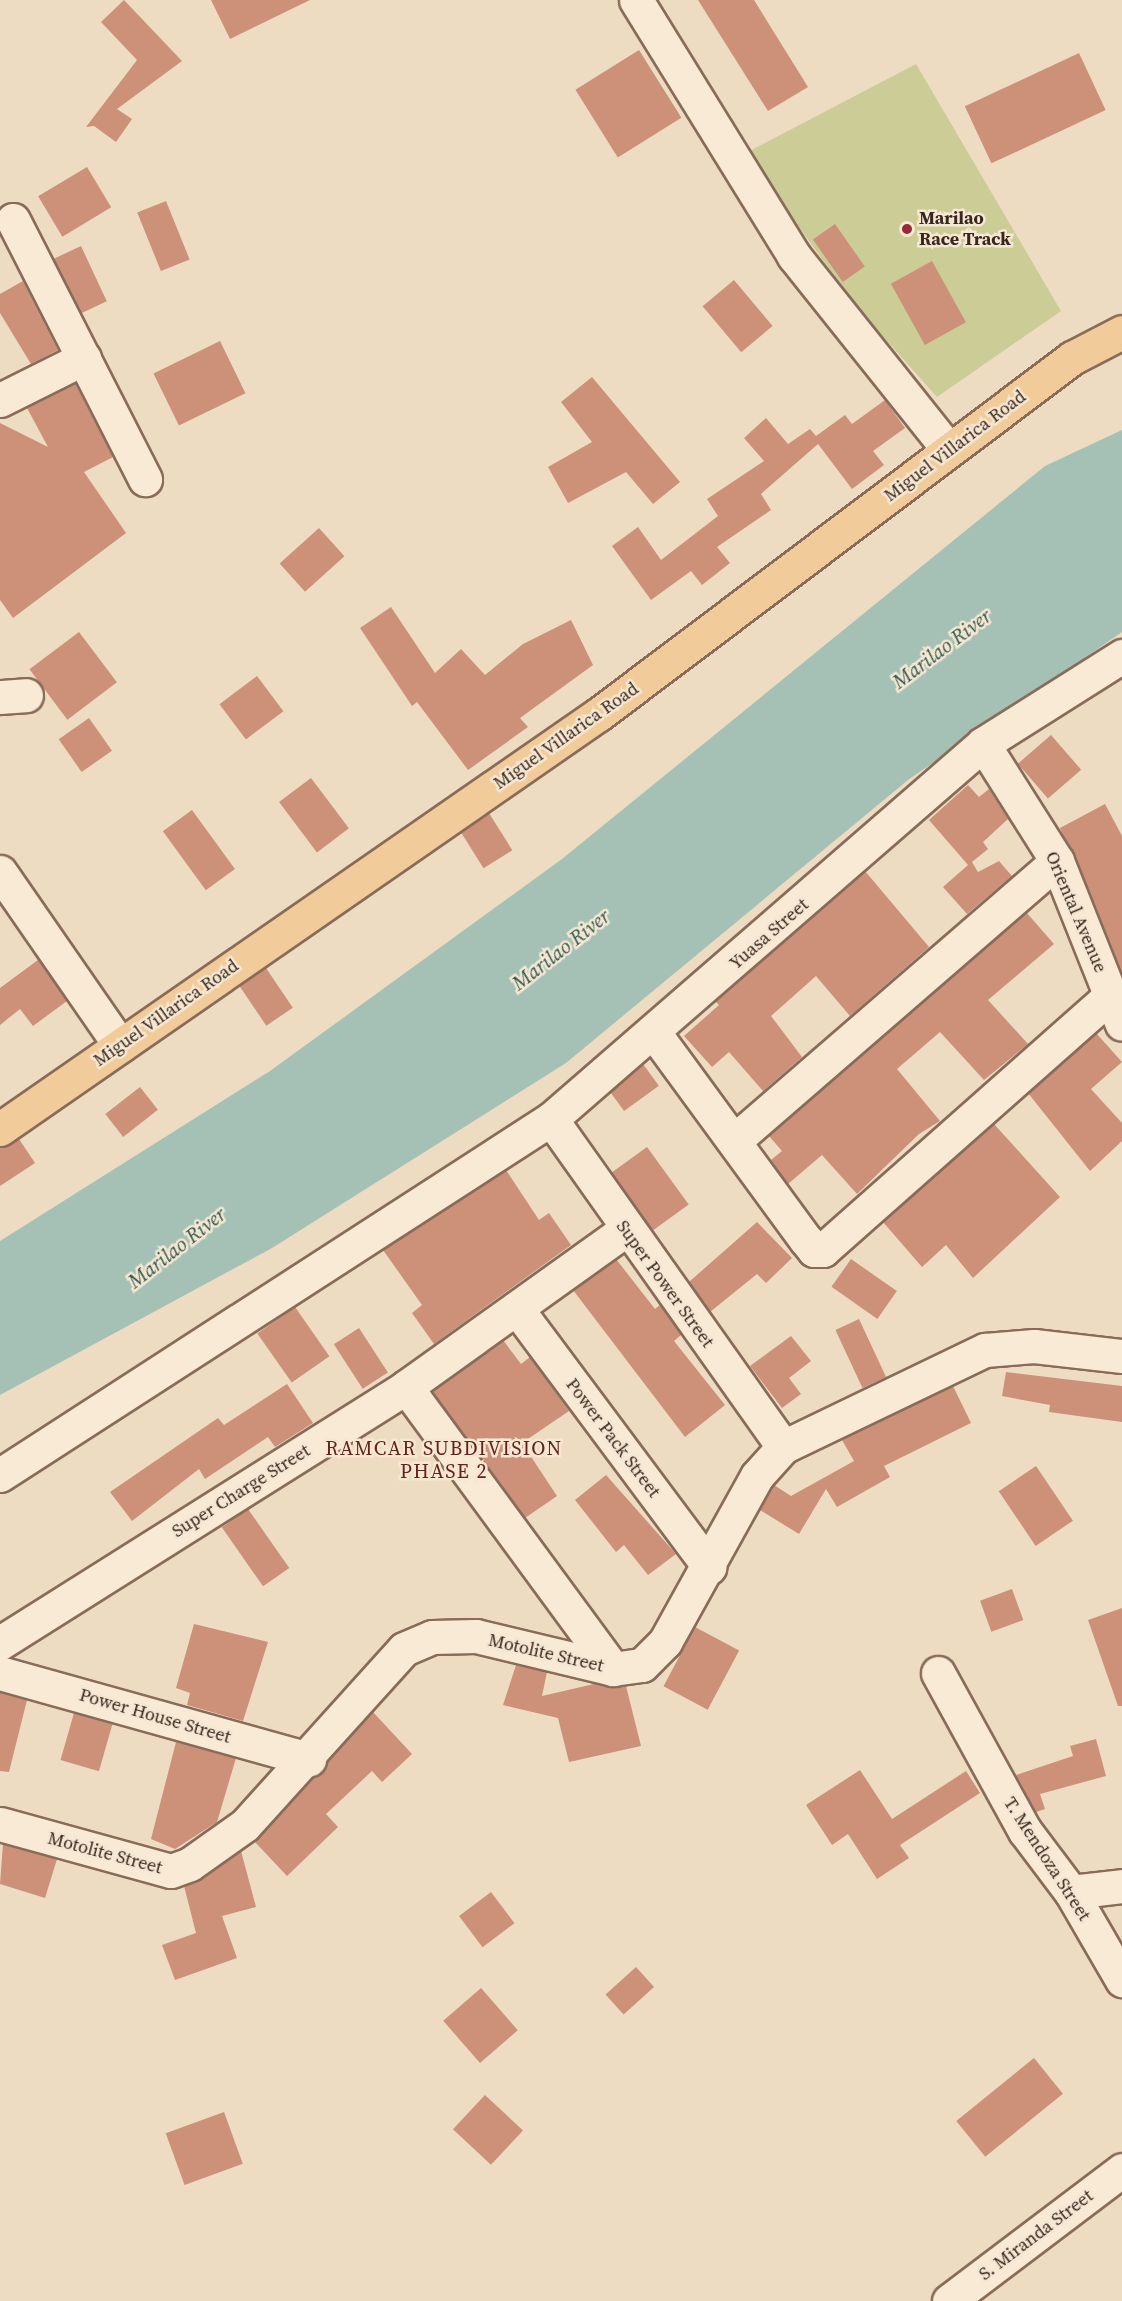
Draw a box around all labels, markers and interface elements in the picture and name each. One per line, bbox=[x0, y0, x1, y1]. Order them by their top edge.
place label: Marilao Race Track bbox=[919, 208, 1011, 250]
marker: Marilao Race Track bbox=[900, 222, 914, 236]
street label: Miguel Villarica Road bbox=[880, 386, 1030, 506]
water label: Marilao River bbox=[888, 604, 996, 694]
street label: Miguel Villarica Road bbox=[489, 678, 643, 794]
street label: Oriental Avenue bbox=[1041, 848, 1111, 976]
street label: Yuasa Street bbox=[725, 894, 813, 974]
water label: Marilao River bbox=[507, 904, 615, 996]
street label: Miguel Villarica Road bbox=[89, 955, 243, 1071]
water label: Marilao River bbox=[123, 1202, 231, 1294]
street label: Super Power Street bbox=[612, 1216, 718, 1352]
street label: Power Pack Street bbox=[561, 1374, 665, 1502]
district label: RAMCAR SUBDIVISION PHASE 2 bbox=[325, 1437, 563, 1484]
street label: Super Charge Street bbox=[168, 1440, 314, 1542]
street label: Motolite Street bbox=[486, 1629, 606, 1677]
street label: Power House Street bbox=[77, 1684, 233, 1748]
street label: T. Mendoza Street bbox=[999, 1793, 1095, 1925]
street label: Motolite Street bbox=[45, 1827, 165, 1879]
street label: S. Miranda Street bbox=[975, 2185, 1097, 2285]

